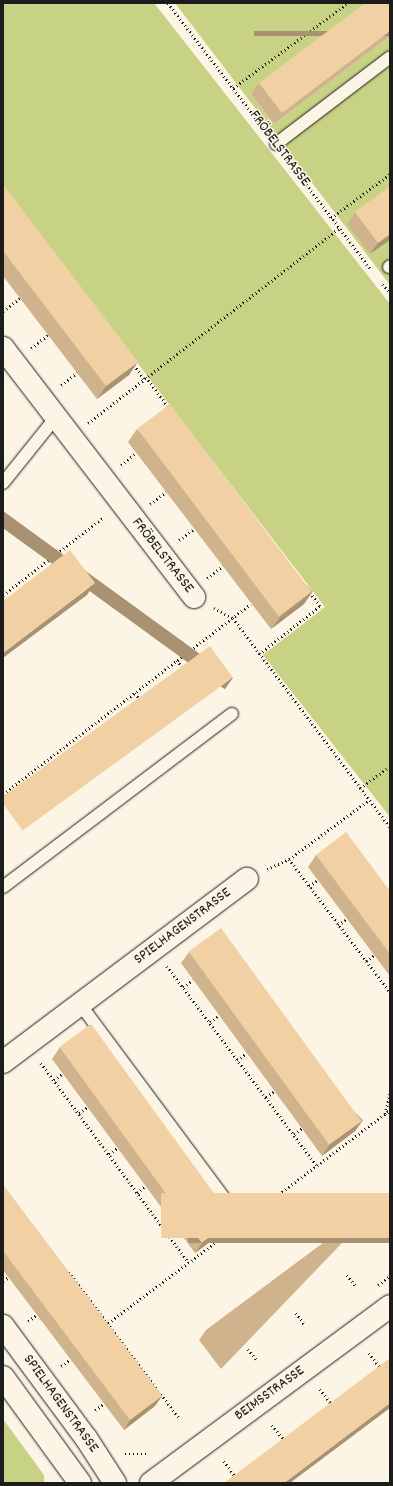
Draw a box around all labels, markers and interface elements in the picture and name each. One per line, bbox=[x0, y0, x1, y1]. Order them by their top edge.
street label: FRÖBELSTRASSE bbox=[245, 108, 313, 190]
street label: FRÖBELSTRASSE bbox=[127, 515, 197, 597]
street label: SPIELHAGENSTRASSE bbox=[131, 885, 235, 969]
street label: SPIELHAGENSTRASSE bbox=[18, 1351, 102, 1457]
street label: BEIMSSTRASSE bbox=[231, 1363, 309, 1425]

